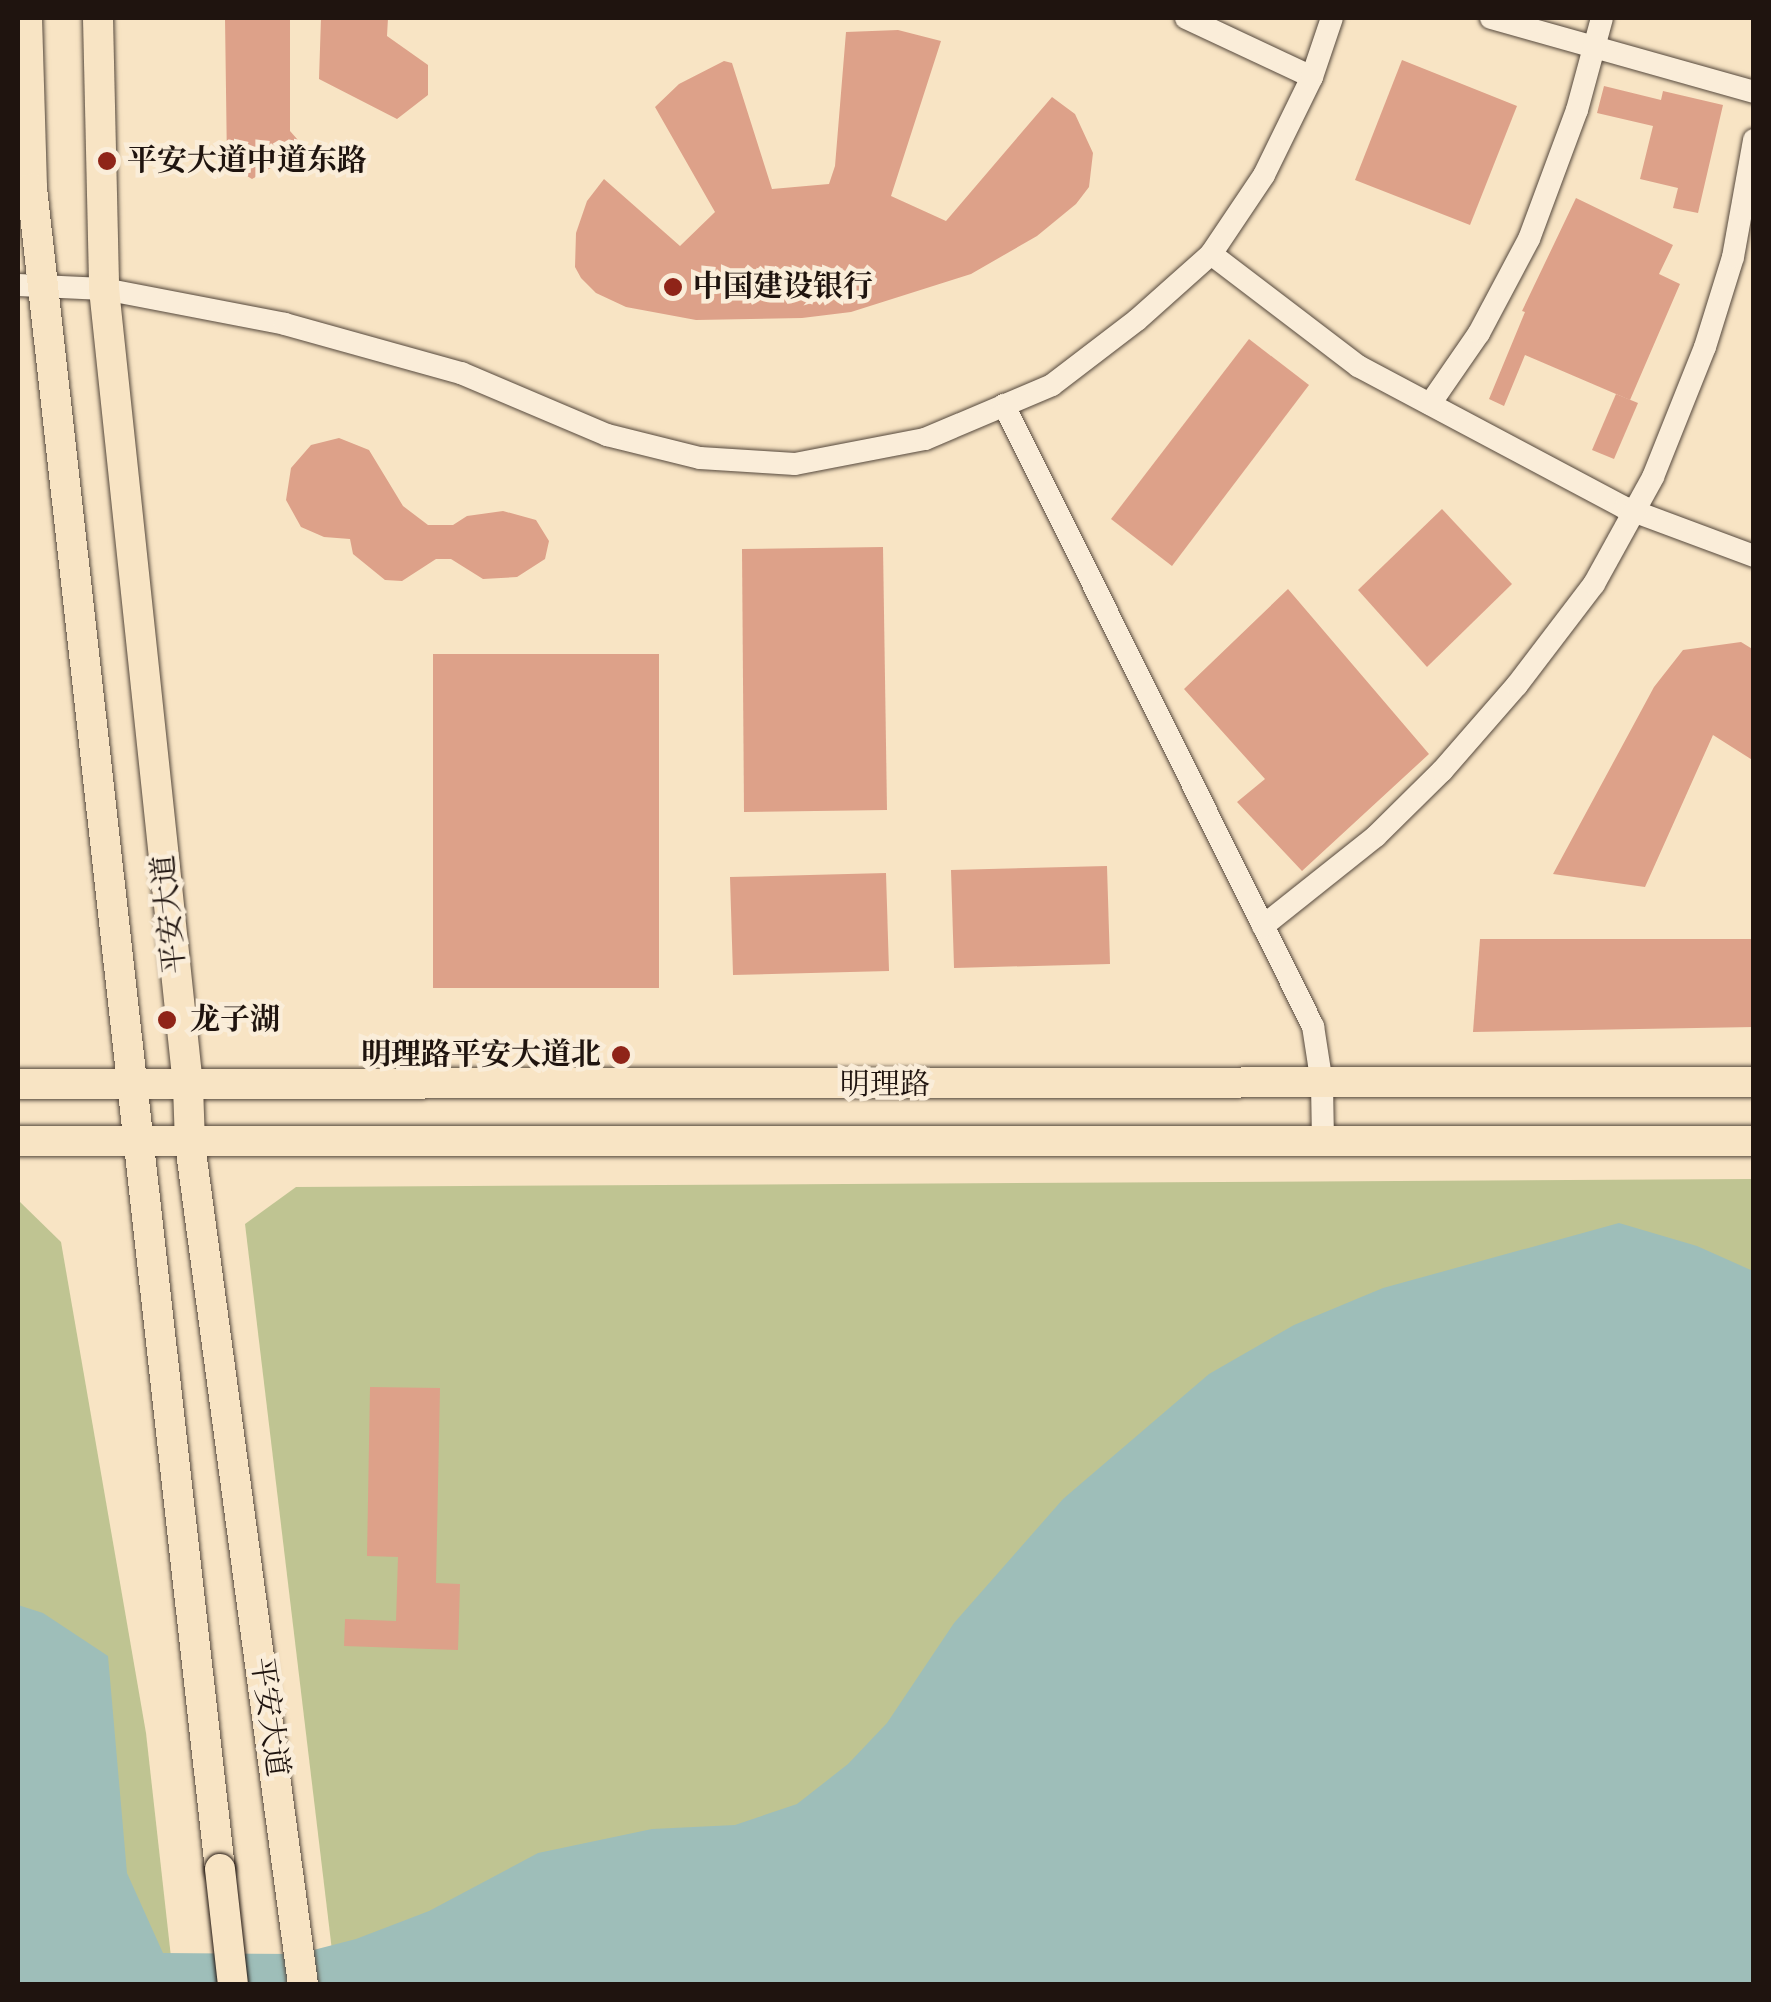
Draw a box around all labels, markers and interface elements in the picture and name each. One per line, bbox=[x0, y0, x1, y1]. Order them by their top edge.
place label: 平安大道中道东路 bbox=[127, 143, 367, 179]
marker: 平安大道中道东路 bbox=[96, 150, 118, 172]
place label: 中国建设银行 bbox=[693, 269, 873, 305]
marker: 中国建设银行 bbox=[662, 276, 684, 298]
street label: 平安大道 bbox=[146, 852, 194, 976]
place label: 龙子湖 bbox=[190, 1002, 280, 1038]
marker: 龙子湖 bbox=[154, 1007, 180, 1033]
place label: 明理路平安大道北 bbox=[361, 1037, 601, 1073]
marker: 明理路平安大道北 bbox=[610, 1044, 632, 1066]
street label: 明理路 bbox=[840, 1067, 930, 1103]
street label: 平安大道 bbox=[243, 1655, 295, 1779]

